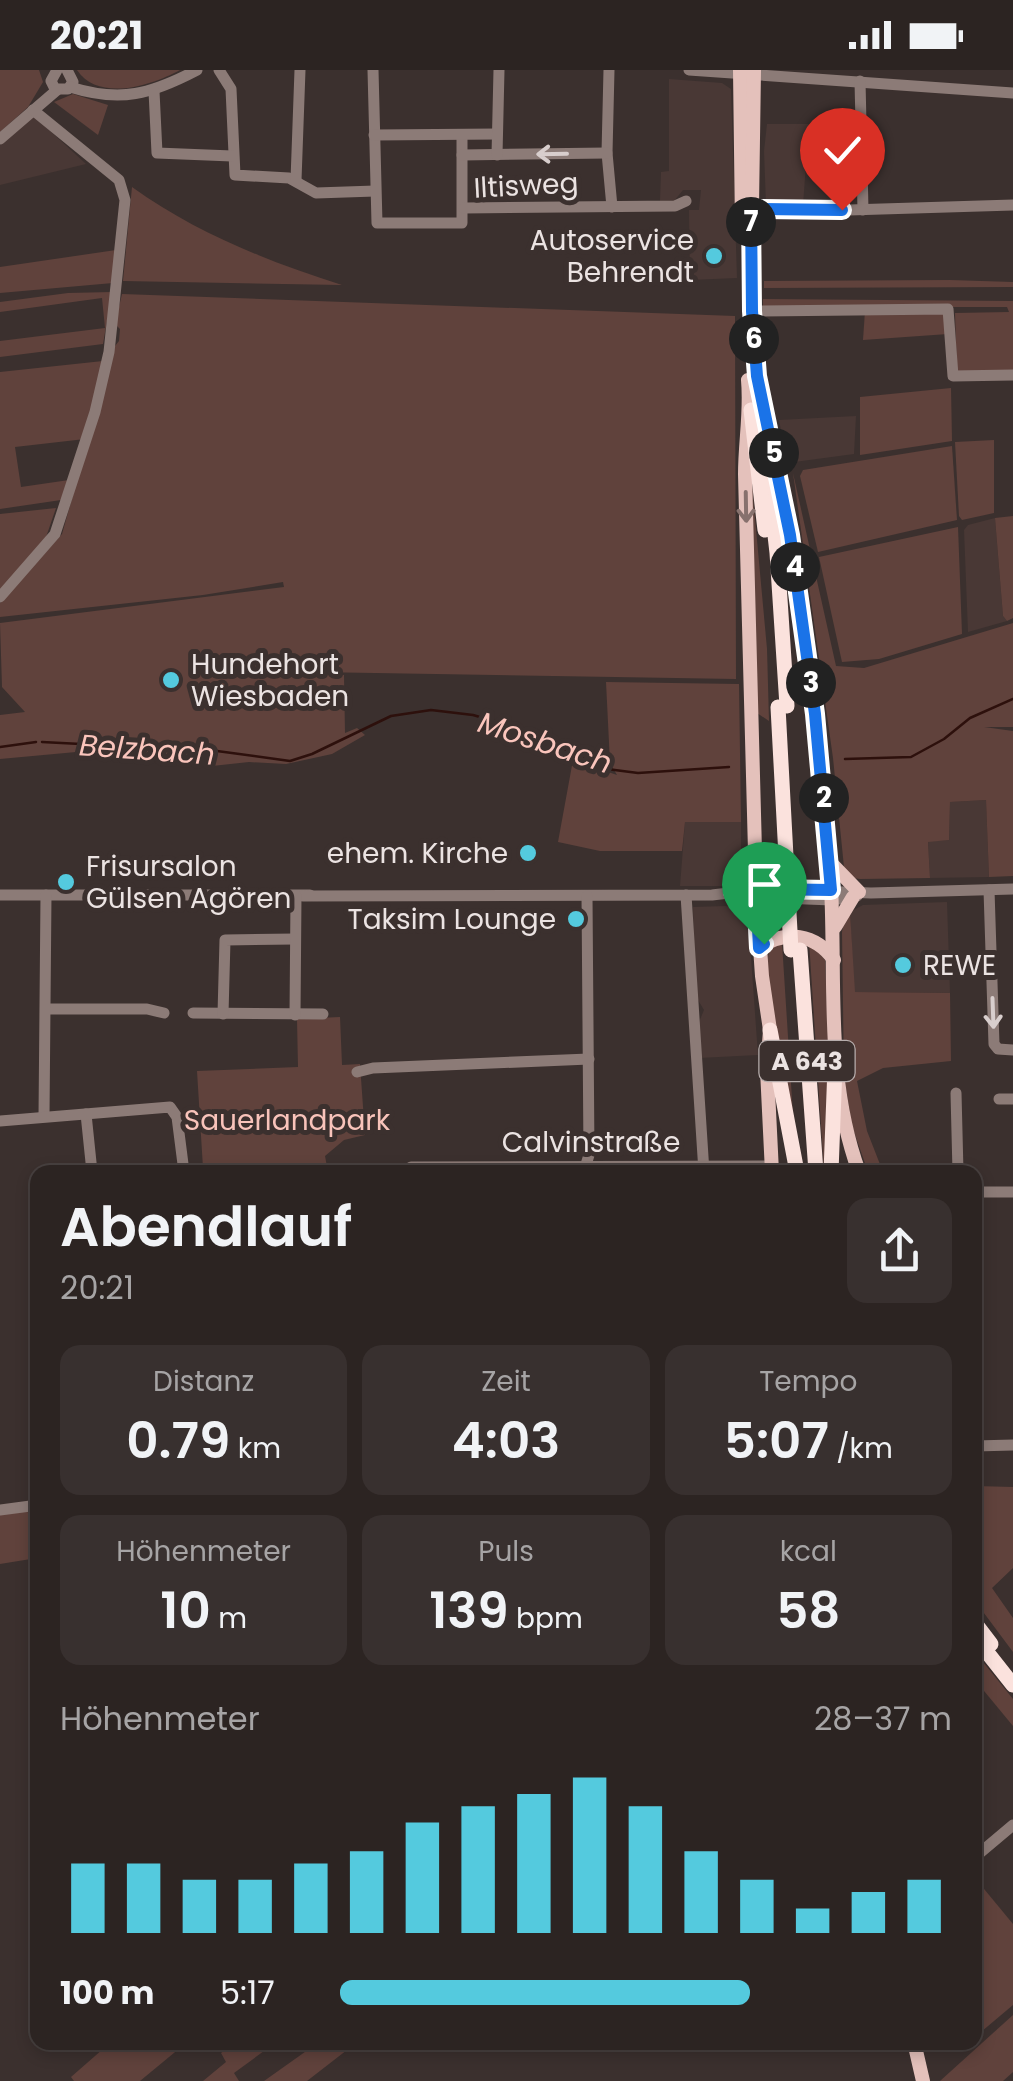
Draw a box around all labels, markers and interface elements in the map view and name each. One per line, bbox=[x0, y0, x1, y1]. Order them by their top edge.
text: 20:21 bbox=[50, 9, 143, 62]
pin bbox=[800, 108, 885, 211]
icon: check bbox=[815, 123, 870, 178]
one-way arrow bbox=[537, 144, 570, 164]
street label: Iltisweg bbox=[473, 163, 579, 208]
pin: 7 bbox=[726, 197, 776, 247]
text: 7 bbox=[744, 202, 758, 241]
place label: Autoservice Behrendt bbox=[530, 221, 694, 292]
marker: Autoservice Behrendt bbox=[703, 245, 725, 267]
pin: 6 bbox=[729, 314, 779, 364]
text: 6 bbox=[745, 319, 763, 358]
pin: 5 bbox=[749, 428, 799, 478]
text: 5 bbox=[765, 433, 783, 472]
one-way arrow bbox=[736, 490, 755, 522]
pin: 4 bbox=[770, 542, 820, 592]
text: 4 bbox=[786, 547, 804, 586]
place label: Hundehort Wiesbaden bbox=[191, 645, 349, 716]
pin: 3 bbox=[786, 658, 836, 708]
text: 3 bbox=[803, 663, 819, 702]
marker: Hundehort Wiesbaden bbox=[160, 669, 182, 691]
water label: Mosbach bbox=[473, 701, 618, 784]
water label: Belzbach bbox=[78, 723, 216, 776]
pin: 2 bbox=[799, 773, 849, 823]
text: 2 bbox=[816, 778, 832, 817]
place label: ehem. Kirche bbox=[327, 834, 508, 873]
marker: ehem. Kirche bbox=[517, 842, 539, 864]
pin bbox=[722, 842, 807, 945]
place label: Frisursalon Gülsen Agören bbox=[86, 847, 291, 918]
icon: arrive bbox=[737, 857, 792, 912]
marker: Frisursalon Gülsen Agören bbox=[55, 871, 77, 893]
place label: Taksim Lounge bbox=[348, 900, 556, 939]
marker: Taksim Lounge bbox=[565, 908, 587, 930]
place label: REWE bbox=[923, 946, 996, 985]
marker: REWE bbox=[892, 954, 914, 976]
one-way arrow bbox=[984, 996, 1003, 1028]
road number: A 643 bbox=[760, 1041, 854, 1081]
park label: Sauerlandpark bbox=[184, 1101, 391, 1140]
street label: Calvinstraße bbox=[502, 1123, 680, 1162]
text: Abendlauf bbox=[60, 1188, 352, 1265]
button: share bbox=[847, 1198, 952, 1303]
text: 20:21 bbox=[60, 1265, 134, 1310]
text: Distanz bbox=[153, 1362, 254, 1401]
text: Zeit bbox=[481, 1362, 531, 1401]
text: Tempo bbox=[759, 1362, 857, 1401]
text: 0.79 bbox=[126, 1405, 230, 1476]
text: 4:03 bbox=[452, 1405, 560, 1476]
text: 5:07 bbox=[724, 1405, 829, 1476]
text: km bbox=[230, 1429, 281, 1468]
text: /km bbox=[829, 1429, 893, 1468]
text: Höhenmeter bbox=[116, 1532, 291, 1571]
text: Puls bbox=[478, 1532, 534, 1571]
text: kcal bbox=[780, 1532, 837, 1571]
text: 10 bbox=[160, 1575, 211, 1646]
text: 139 bbox=[429, 1575, 509, 1646]
text: 58 bbox=[776, 1575, 841, 1646]
text: m bbox=[211, 1599, 247, 1638]
text: bpm bbox=[509, 1599, 583, 1638]
text: Höhenmeter bbox=[60, 1696, 260, 1741]
text: 28–37 m bbox=[814, 1696, 952, 1741]
text: 100 m bbox=[60, 1970, 154, 2015]
text: 5:17 bbox=[220, 1970, 275, 2015]

